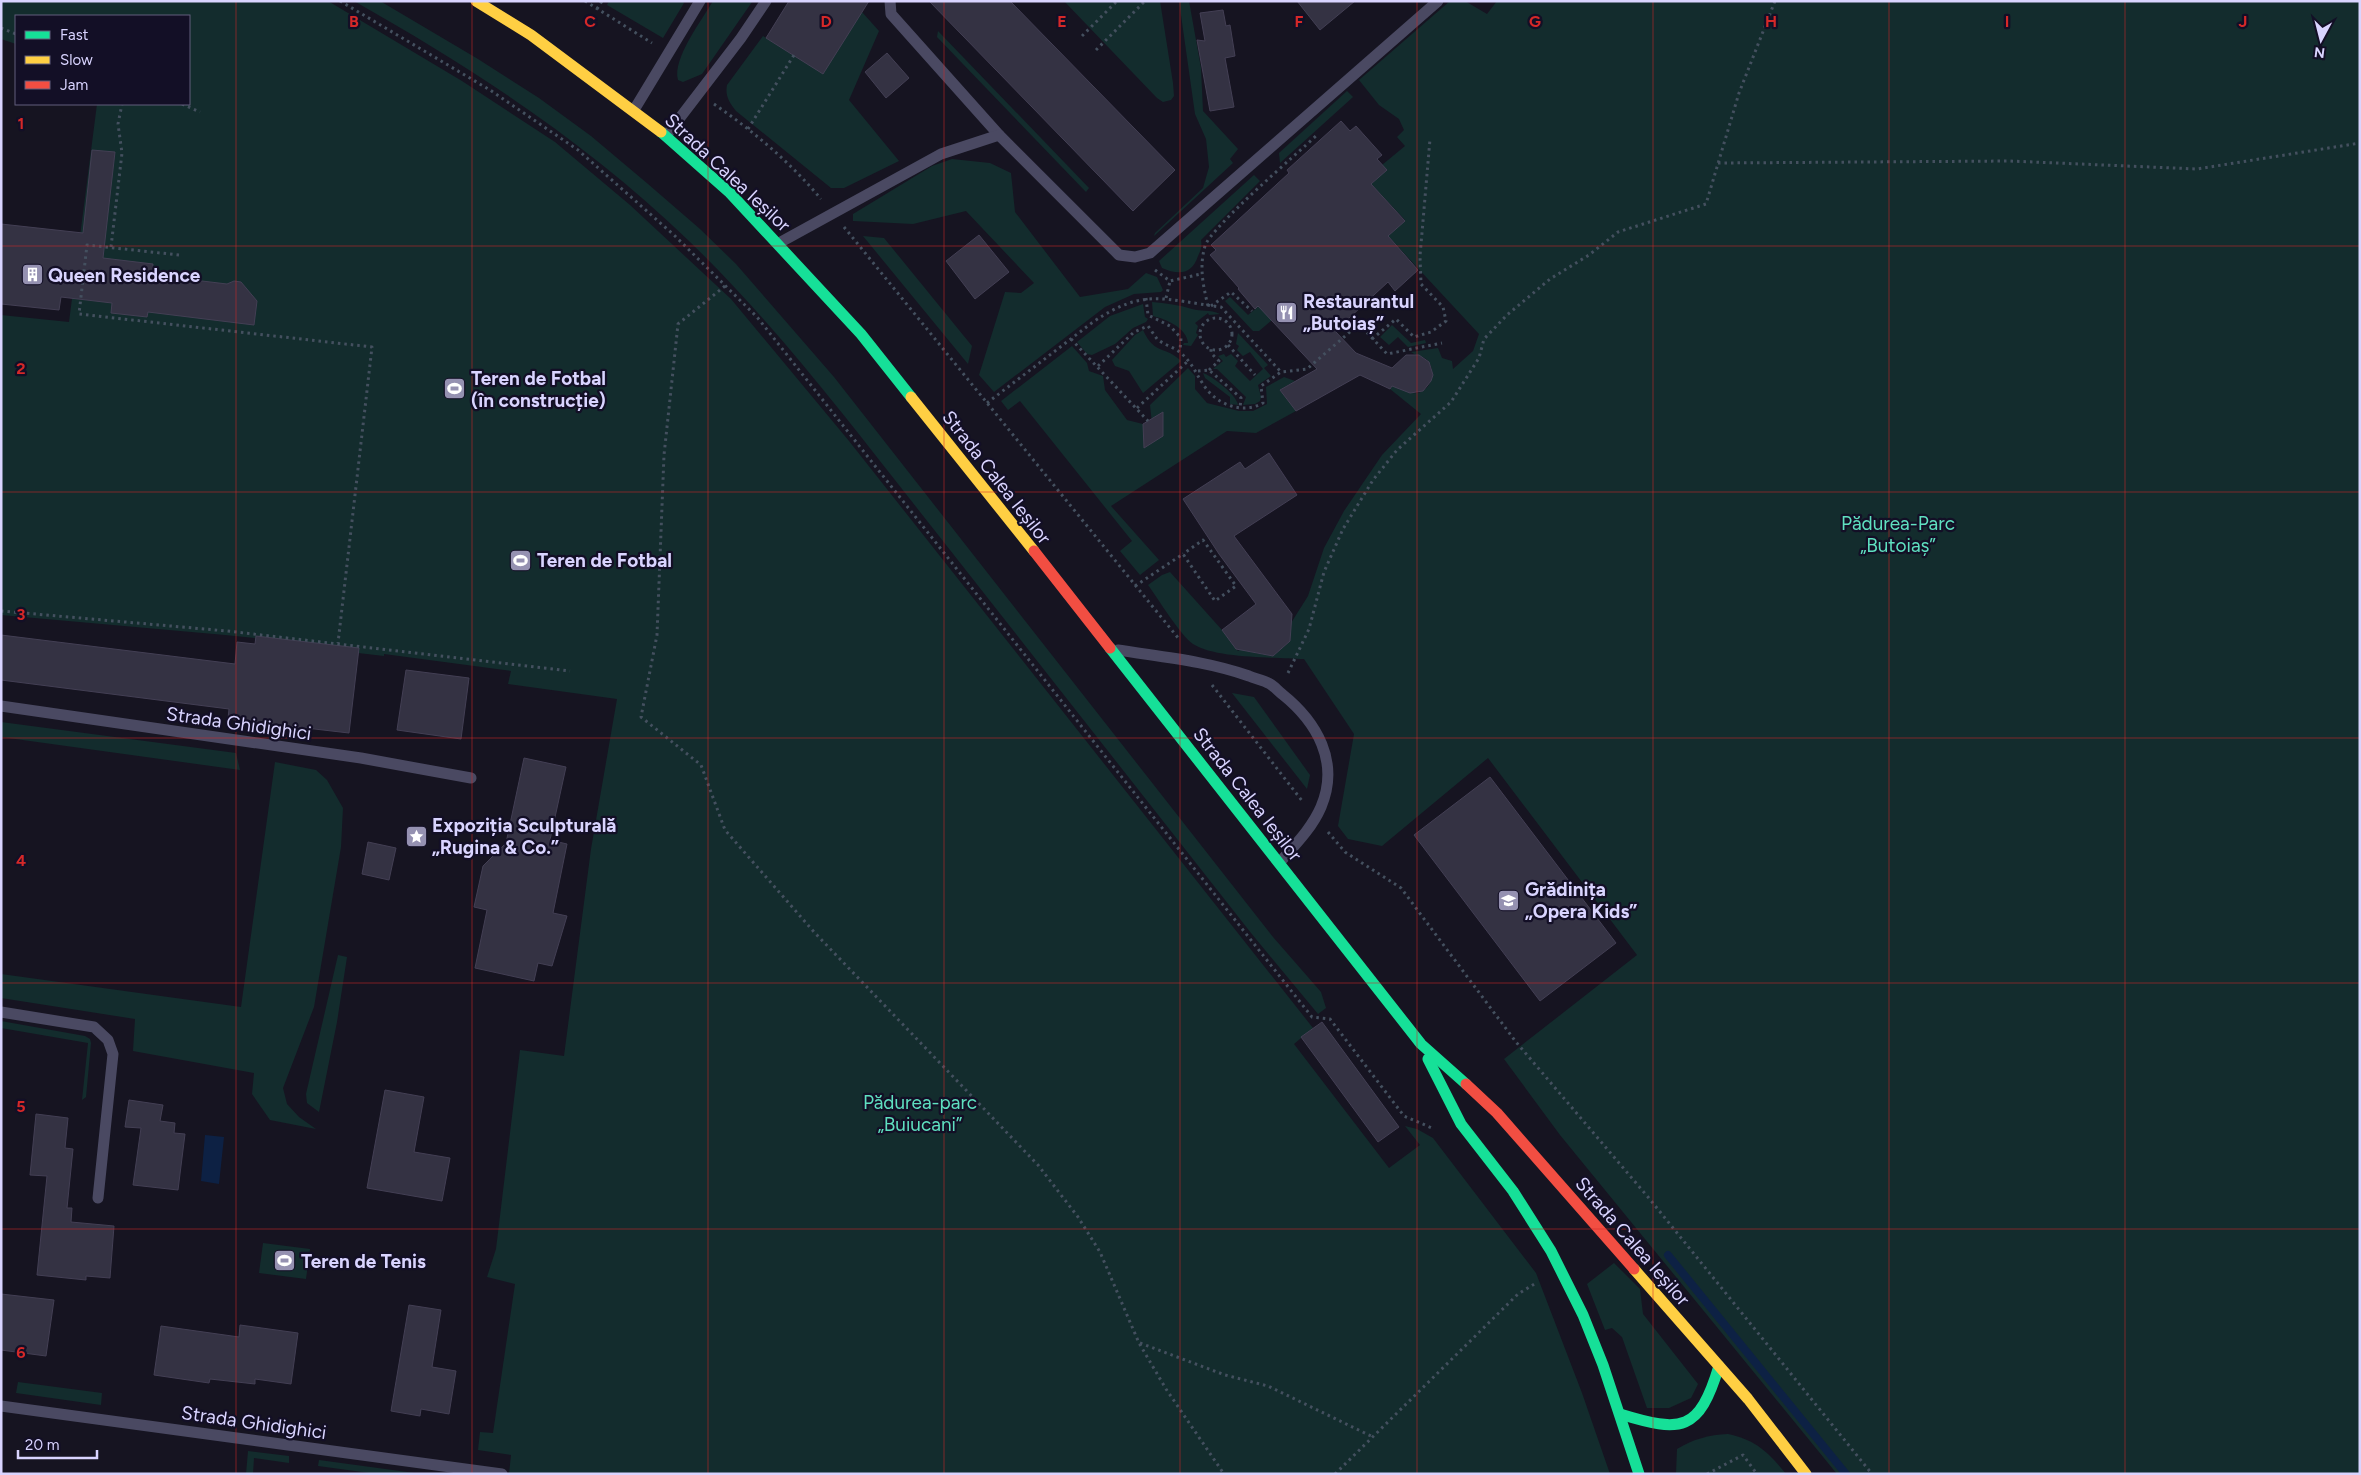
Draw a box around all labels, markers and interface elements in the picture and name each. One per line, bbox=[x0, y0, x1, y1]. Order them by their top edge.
text: B bbox=[349, 12, 359, 31]
text: C bbox=[584, 12, 596, 31]
text: D bbox=[820, 12, 832, 31]
text: E bbox=[1057, 12, 1067, 31]
text: F bbox=[1295, 12, 1304, 31]
text: G bbox=[1529, 12, 1541, 31]
text: H bbox=[1765, 12, 1777, 31]
text: I bbox=[2005, 12, 2009, 31]
text: J bbox=[2239, 12, 2247, 31]
legend bbox=[15, 15, 190, 105]
north arrow bbox=[2296, 15, 2346, 65]
text: Fast bbox=[60, 26, 89, 44]
text: N bbox=[2313, 43, 2326, 62]
text: Slow bbox=[60, 51, 93, 69]
text: Jam bbox=[60, 76, 88, 94]
street label: Strada Calea Ieșilor bbox=[660, 108, 796, 237]
text: 1 bbox=[18, 114, 24, 133]
building icon: Queen Residence bbox=[20, 263, 44, 287]
place label: Queen Residence bbox=[48, 264, 201, 287]
place label: Restaurantul „Butoiaș” bbox=[1303, 290, 1414, 335]
restaurant icon: Restaurantul „Butoiaș” bbox=[1275, 300, 1299, 324]
text: 2 bbox=[16, 359, 26, 378]
place label: Teren de Fotbal (în construcție) bbox=[471, 367, 606, 412]
sports icon: Teren de Fotbal (în construcție) bbox=[443, 377, 467, 401]
street label: Strada Calea Ieșilor bbox=[937, 406, 1056, 549]
park label: Pădurea-Parc „Butoiaș” bbox=[1841, 512, 1955, 557]
sports icon: Teren de Fotbal bbox=[509, 548, 533, 572]
place label: Teren de Fotbal bbox=[537, 549, 672, 572]
text: 3 bbox=[17, 605, 26, 624]
street label: Strada Ghidighici bbox=[165, 702, 313, 745]
street label: Strada Calea Ieșilor bbox=[1188, 723, 1307, 866]
place label: Expoziția Sculpturală „Rugina & Co.” bbox=[432, 814, 616, 859]
place icon: Expoziția Sculpturală „Rugina & Co.” bbox=[404, 824, 428, 848]
text: 4 bbox=[16, 851, 26, 870]
place label: Grădinița „Opera Kids” bbox=[1525, 878, 1637, 923]
school or university icon: Grădinița „Opera Kids” bbox=[1497, 888, 1521, 912]
park label: Pădurea-parc „Buiucani” bbox=[863, 1091, 977, 1136]
text: 5 bbox=[16, 1097, 26, 1116]
street label: Strada Calea Ieșilor bbox=[1570, 1172, 1695, 1311]
sports icon: Teren de Tenis bbox=[273, 1249, 297, 1273]
place label: Teren de Tenis bbox=[301, 1250, 426, 1273]
text: 6 bbox=[16, 1343, 26, 1362]
street label: Strada Ghidighici bbox=[180, 1401, 328, 1444]
scale bar bbox=[18, 1428, 96, 1460]
text: 20 m bbox=[25, 1436, 59, 1454]

